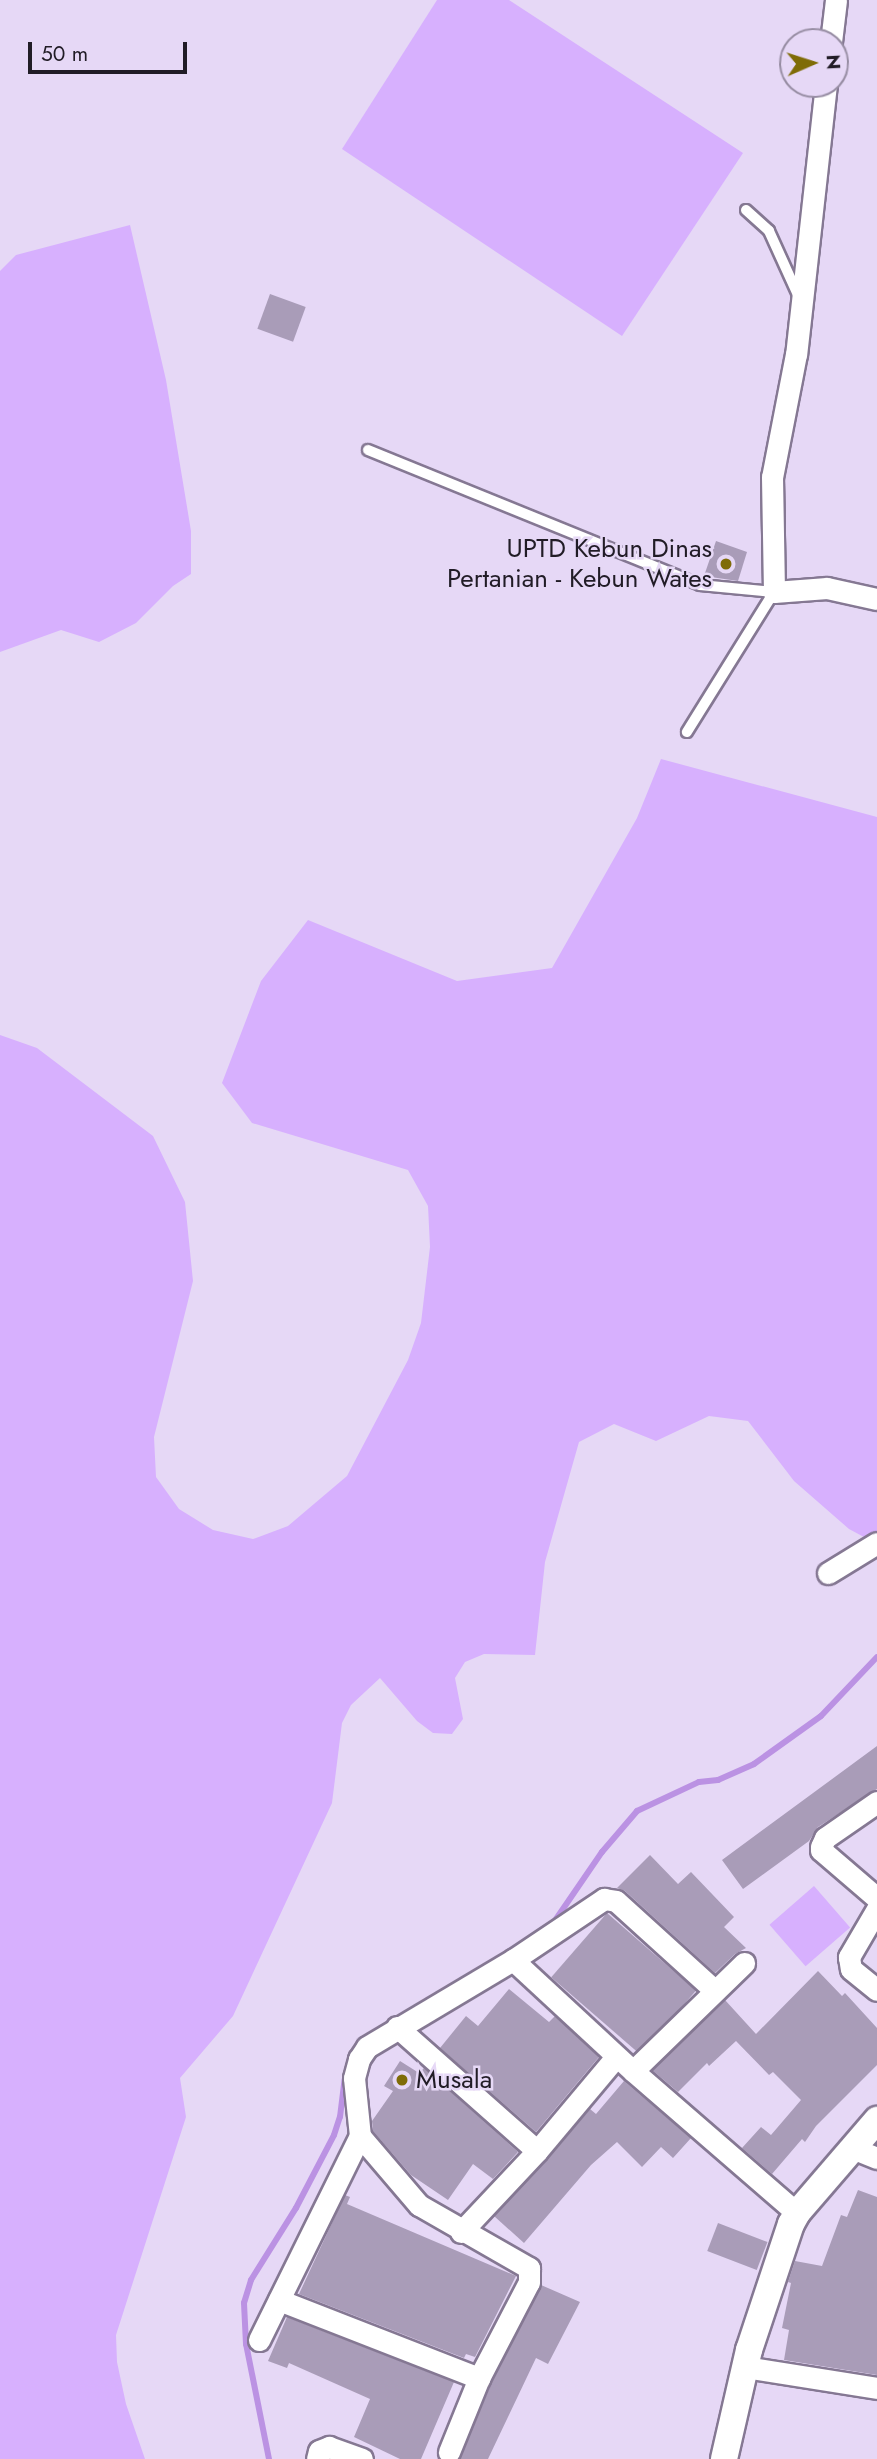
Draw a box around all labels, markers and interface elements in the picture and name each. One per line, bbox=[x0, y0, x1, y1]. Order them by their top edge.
scale bar bbox=[32, 28, 191, 72]
north arrow bbox=[779, 28, 849, 98]
text: 50 m bbox=[41, 39, 88, 69]
text: N bbox=[820, 54, 847, 70]
place label: UPTD Kebun Dinas Pertanian - Kebun Wates bbox=[447, 533, 712, 594]
marker: UPTD Kebun Dinas Pertanian - Kebun Wates bbox=[718, 556, 734, 572]
place label: Musala bbox=[416, 2064, 492, 2096]
marker: Musala bbox=[394, 2072, 410, 2088]

